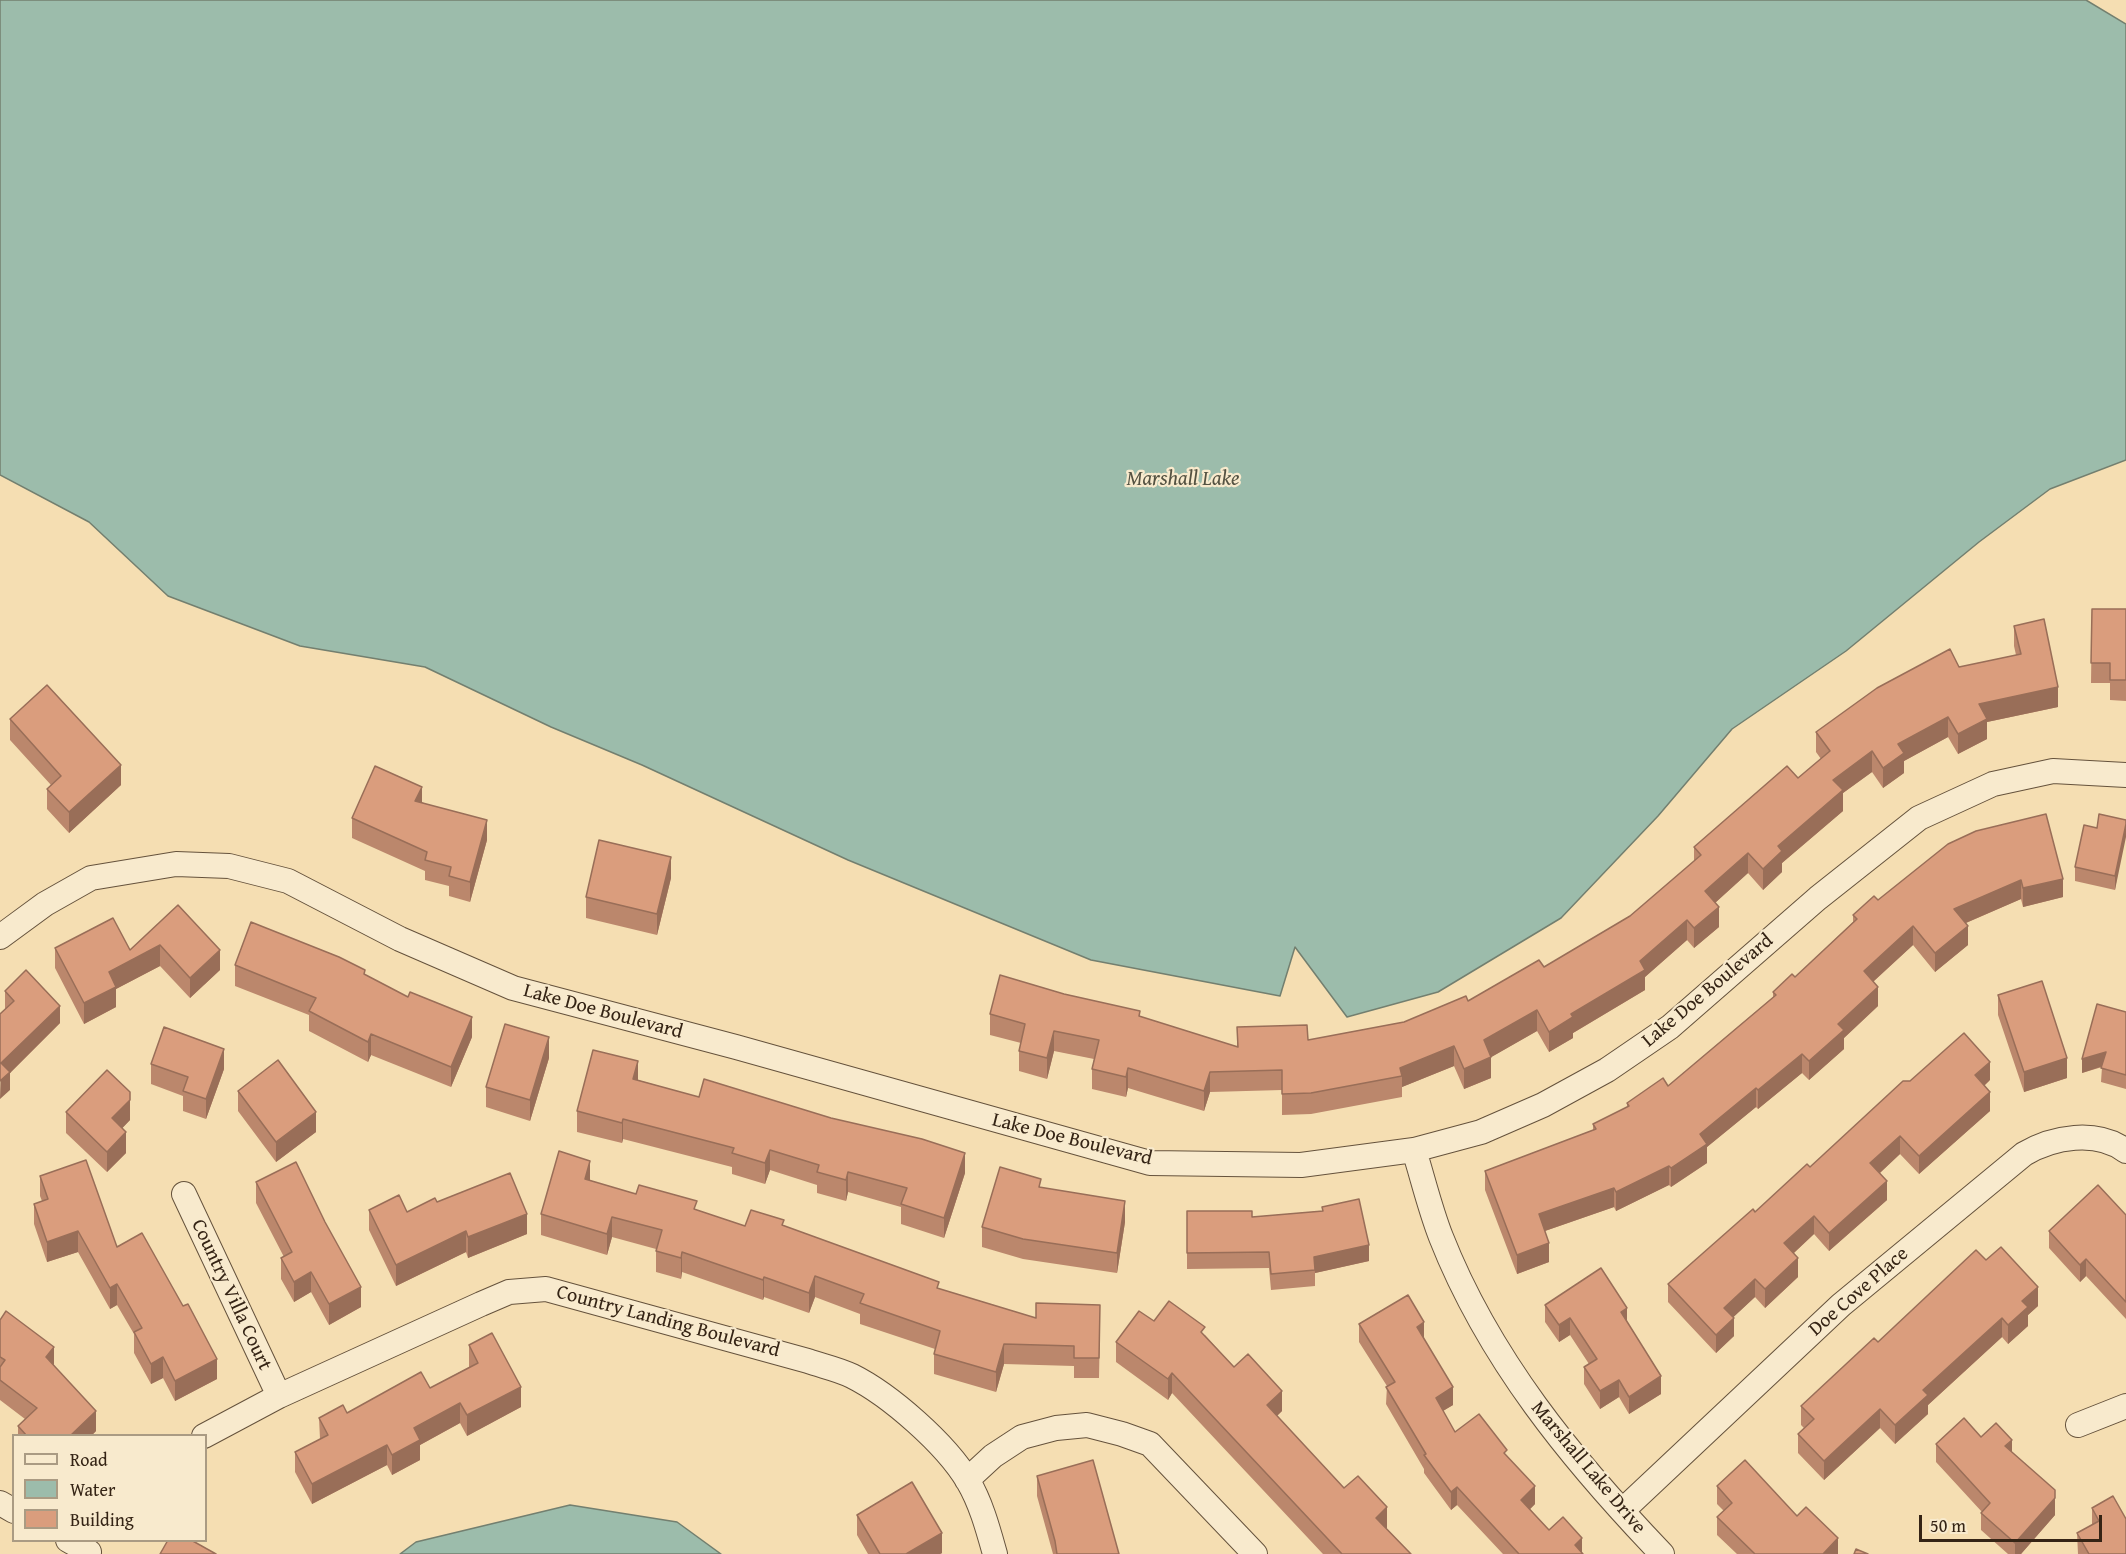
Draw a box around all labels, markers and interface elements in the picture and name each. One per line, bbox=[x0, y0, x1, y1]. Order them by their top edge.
water label: Marshall Lake bbox=[1127, 467, 1239, 493]
street label: Lake Doe Boulevard bbox=[1637, 929, 1779, 1053]
street label: Lake Doe Boulevard bbox=[521, 979, 685, 1045]
street label: Lake Doe Boulevard bbox=[990, 1109, 1154, 1171]
street label: Country Villa Court bbox=[186, 1216, 276, 1374]
street label: Doe Cove Place bbox=[1804, 1242, 1914, 1342]
street label: Country Landing Boulevard bbox=[554, 1281, 782, 1363]
street label: Marshall Lake Drive bbox=[1525, 1397, 1651, 1539]
legend bbox=[12, 1434, 207, 1542]
text: Road bbox=[70, 1446, 108, 1473]
text: Water bbox=[70, 1476, 115, 1503]
scale bar bbox=[1922, 1503, 2105, 1541]
text: Building bbox=[70, 1506, 134, 1533]
text: 50 m bbox=[1930, 1512, 1966, 1539]

